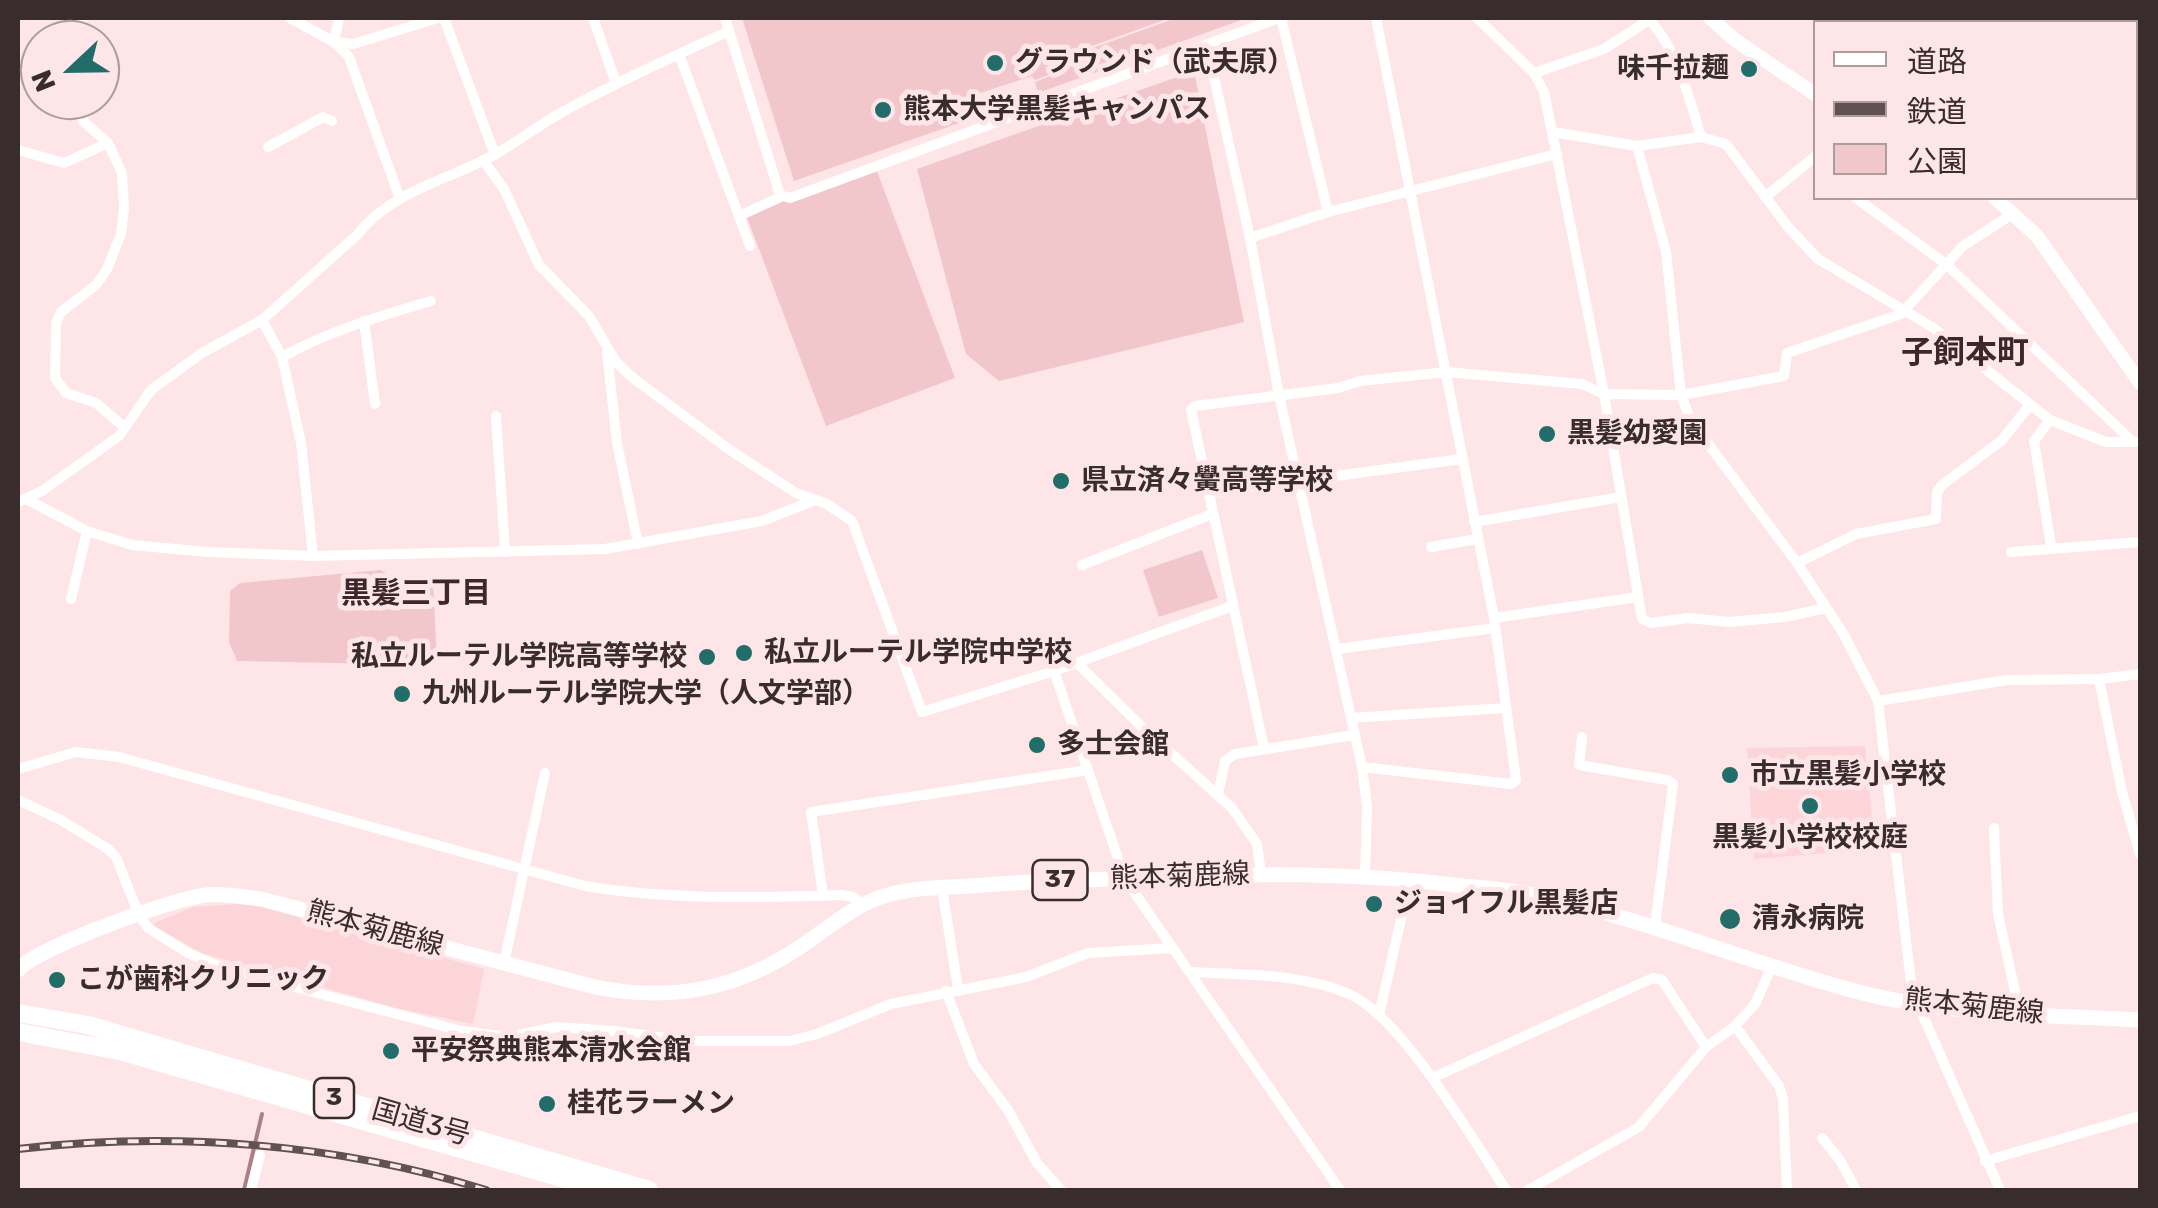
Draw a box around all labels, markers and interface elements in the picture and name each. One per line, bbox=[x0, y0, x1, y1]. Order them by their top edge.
north arrow bbox=[20, 20, 120, 120]
legend bbox=[1813, 20, 2138, 200]
text: 道路 bbox=[1907, 44, 1967, 80]
place label: グラウンド（武夫原） bbox=[1015, 46, 1295, 80]
marker: グラウンド（武夫原） bbox=[984, 52, 1006, 74]
place label: 味千拉麺 bbox=[1617, 52, 1729, 86]
marker: 味千拉麺 bbox=[1738, 58, 1760, 80]
text: N bbox=[25, 65, 63, 96]
place label: 熊本大学黒髪キャンパス bbox=[903, 93, 1211, 127]
text: 鉄道 bbox=[1907, 94, 1967, 130]
marker: 熊本大学黒髪キャンパス bbox=[872, 99, 894, 121]
text: 公園 bbox=[1907, 144, 1967, 180]
district label: 子飼本町 bbox=[1901, 335, 2029, 373]
place label: 黒髪幼愛園 bbox=[1567, 417, 1707, 451]
marker: 黒髪幼愛園 bbox=[1536, 423, 1558, 445]
place label: 県立済々黌高等学校 bbox=[1081, 464, 1333, 498]
marker: 県立済々黌高等学校 bbox=[1050, 470, 1072, 492]
district label: 黒髪三丁目 bbox=[341, 576, 491, 612]
place label: 私立ルーテル学院中学校 bbox=[764, 636, 1072, 670]
place label: 私立ルーテル学院高等学校 bbox=[351, 640, 687, 674]
marker: 私立ルーテル学院中学校 bbox=[733, 642, 755, 664]
marker: 私立ルーテル学院高等学校 bbox=[696, 646, 718, 668]
place label: 九州ルーテル学院大学（人文学部） bbox=[422, 677, 870, 711]
marker: 九州ルーテル学院大学（人文学部） bbox=[391, 683, 413, 705]
place label: 多士会館 bbox=[1057, 728, 1169, 762]
marker: 多士会館 bbox=[1026, 734, 1048, 756]
place label: 市立黒髪小学校 bbox=[1750, 758, 1946, 792]
marker: 市立黒髪小学校 bbox=[1719, 764, 1741, 786]
marker: 黒髪小学校校庭 bbox=[1799, 795, 1821, 817]
place label: 黒髪小学校校庭 bbox=[1712, 821, 1908, 855]
street label: 熊本菊鹿線 bbox=[1109, 858, 1251, 896]
road number: 37 bbox=[1032, 860, 1088, 900]
place label: ジョイフル黒髪店 bbox=[1394, 887, 1618, 921]
marker: ジョイフル黒髪店 bbox=[1363, 893, 1385, 915]
street label: 熊本菊鹿線 bbox=[303, 895, 447, 963]
place label: 清永病院 bbox=[1752, 902, 1864, 936]
marker: 清永病院 bbox=[1717, 906, 1743, 932]
place label: こが歯科クリニック bbox=[77, 963, 329, 997]
marker: こが歯科クリニック bbox=[46, 969, 68, 991]
street label: 熊本菊鹿線 bbox=[1903, 983, 2045, 1031]
place label: 平安祭典熊本清水会館 bbox=[411, 1034, 691, 1068]
marker: 平安祭典熊本清水会館 bbox=[380, 1040, 402, 1062]
road number: 3 bbox=[314, 1078, 354, 1118]
place label: 桂花ラーメン bbox=[567, 1087, 735, 1121]
street label: 国道3号 bbox=[368, 1093, 474, 1153]
marker: 桂花ラーメン bbox=[536, 1093, 558, 1115]

